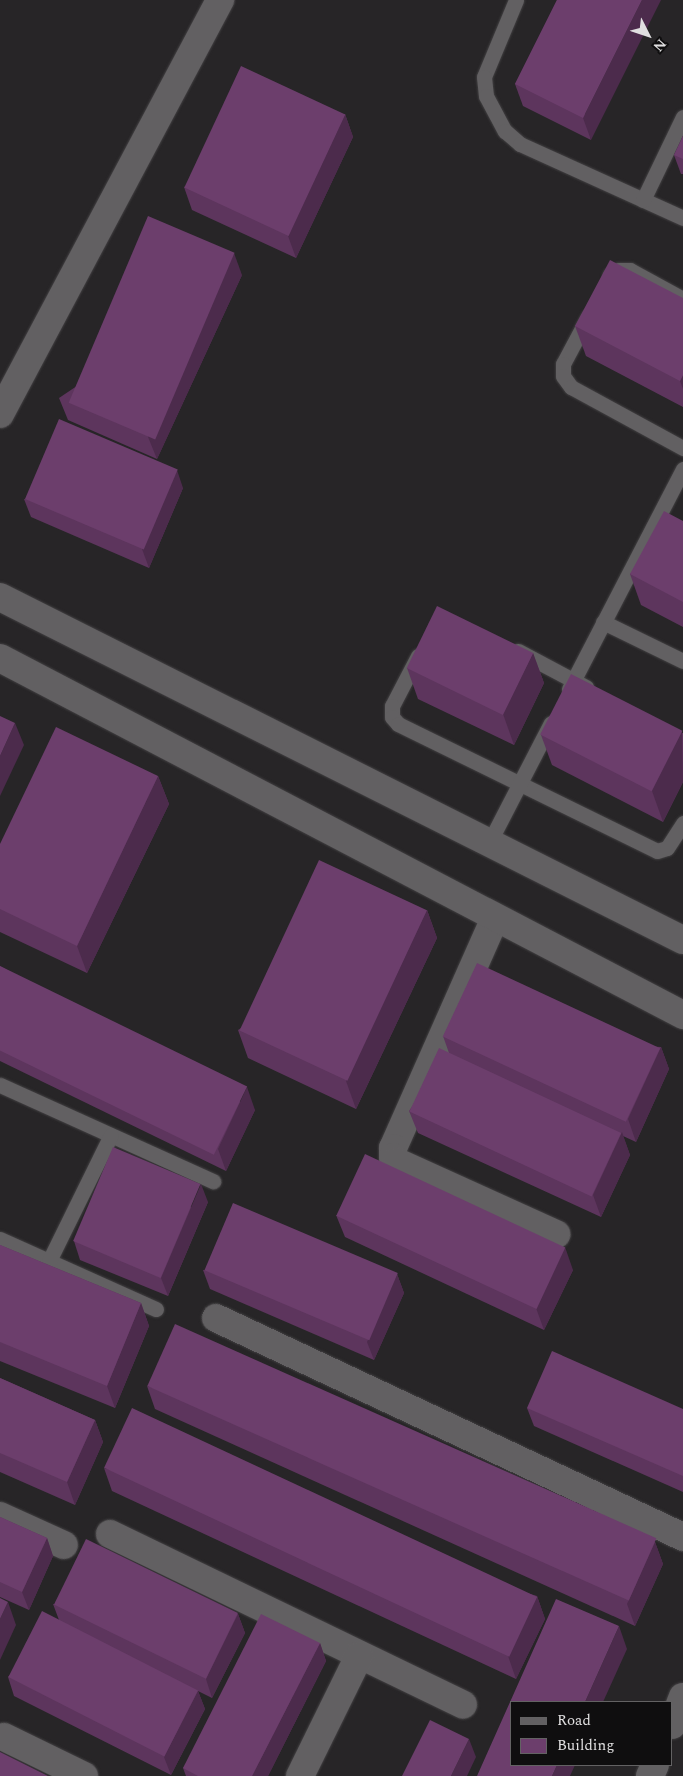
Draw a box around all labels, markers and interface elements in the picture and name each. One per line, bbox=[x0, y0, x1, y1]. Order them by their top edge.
north arrow bbox=[623, 10, 673, 60]
text: N bbox=[648, 34, 671, 56]
legend bbox=[510, 1701, 673, 1766]
text: Road bbox=[557, 1709, 591, 1732]
text: Building bbox=[557, 1734, 614, 1757]

